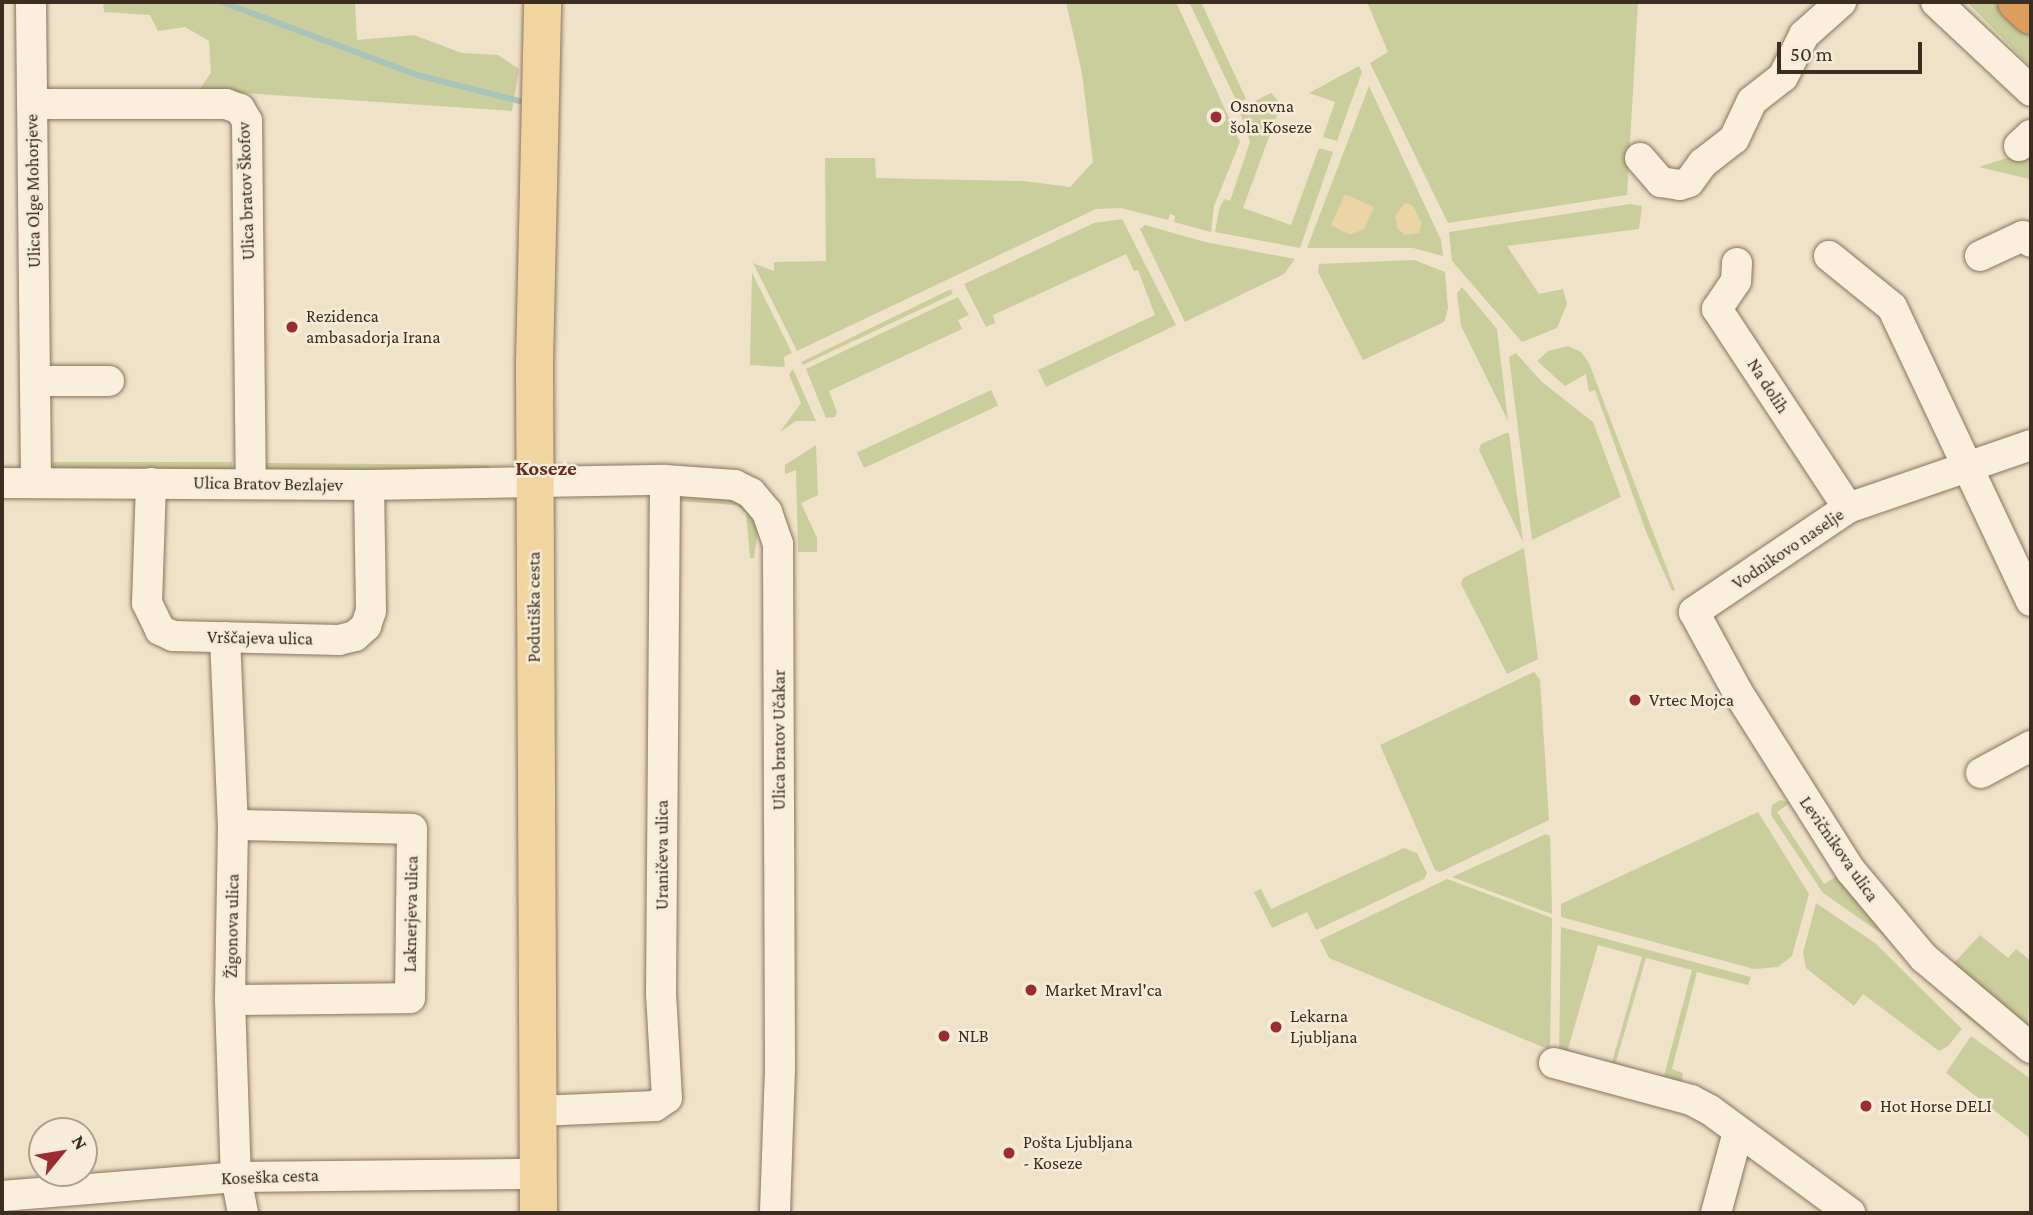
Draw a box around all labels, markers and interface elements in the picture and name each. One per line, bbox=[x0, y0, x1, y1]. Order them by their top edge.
scale bar bbox=[1781, 28, 1926, 72]
text: 50 m bbox=[1790, 42, 1833, 66]
place label: Osnovna šola Koseze bbox=[1230, 96, 1312, 138]
marker: Osnovna šola Koseze bbox=[1208, 109, 1224, 125]
street label: Ulica Olge Mohorjeve bbox=[21, 114, 45, 268]
street label: Ulica bratov Škofov bbox=[233, 121, 259, 261]
place label: Rezidenca ambasadorja Irana bbox=[306, 306, 441, 348]
marker: Rezidenca ambasadorja Irana bbox=[284, 319, 300, 335]
street label: Na dolih bbox=[1742, 355, 1794, 417]
district label: Koseze bbox=[515, 455, 577, 481]
street label: Ulica Bratov Bezlajev bbox=[193, 472, 343, 496]
street label: Vodnikovo naselje bbox=[1728, 504, 1848, 594]
street label: Podutiška cesta bbox=[523, 551, 545, 663]
street label: Vrščajeva ulica bbox=[207, 626, 313, 650]
street label: Ulica bratov Učakar bbox=[768, 670, 790, 810]
place label: Vrtec Mojca bbox=[1649, 689, 1734, 711]
marker: Vrtec Mojca bbox=[1627, 692, 1643, 708]
street label: Levičnikova ulica bbox=[1795, 792, 1883, 906]
street label: Uraničeva ulica bbox=[651, 800, 673, 910]
street label: Laknerjeva ulica bbox=[399, 855, 423, 973]
street label: Žigonova ulica bbox=[220, 873, 244, 979]
place label: Market Mravl'ca bbox=[1045, 979, 1162, 1001]
marker: Market Mravl'ca bbox=[1023, 982, 1039, 998]
place label: Lekarna Ljubljana bbox=[1290, 1006, 1358, 1048]
marker: Lekarna Ljubljana bbox=[1268, 1019, 1284, 1035]
place label: NLB bbox=[958, 1025, 989, 1047]
marker: NLB bbox=[936, 1028, 952, 1044]
place label: Hot Horse DELI bbox=[1880, 1095, 1992, 1117]
marker: Hot Horse DELI bbox=[1858, 1098, 1874, 1114]
north arrow bbox=[28, 1117, 98, 1187]
text: N bbox=[68, 1131, 92, 1153]
place label: Pošta Ljubljana - Koseze bbox=[1023, 1132, 1133, 1174]
marker: Pošta Ljubljana - Koseze bbox=[1001, 1145, 1017, 1161]
street label: Koseška cesta bbox=[221, 1164, 319, 1190]

